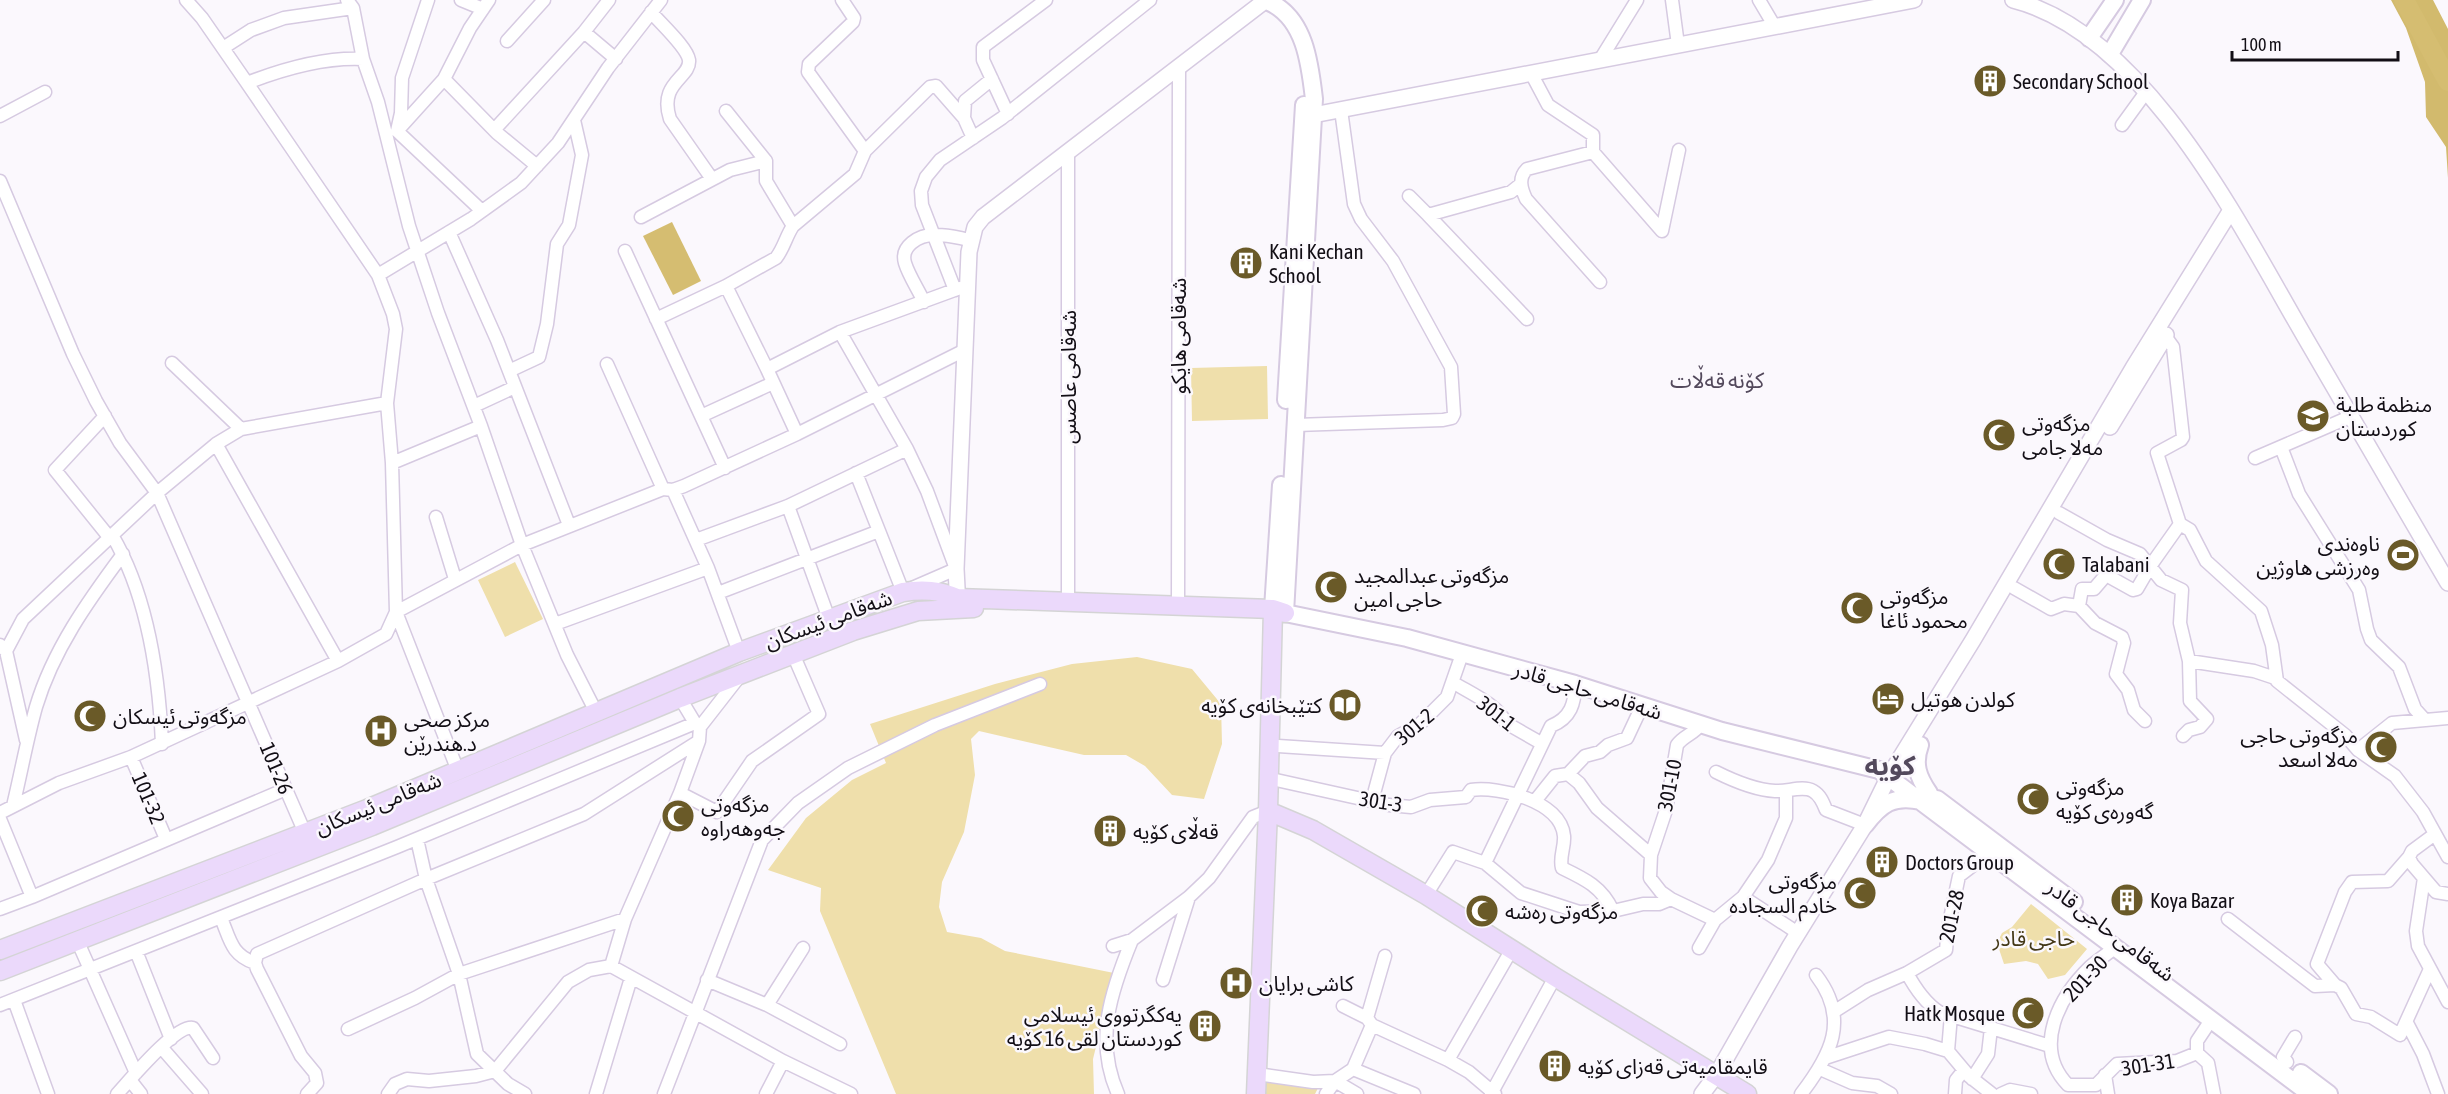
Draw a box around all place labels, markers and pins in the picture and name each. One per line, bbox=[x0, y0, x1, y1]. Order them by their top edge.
building icon: Secondary School bbox=[1972, 63, 2008, 99]
place label: Secondary School bbox=[2013, 69, 2149, 93]
place label: Kani Kechan School bbox=[1269, 239, 1364, 287]
building icon: Kani Kechan School bbox=[1228, 245, 1264, 281]
place label: منظمة طلبة كوردستان bbox=[2336, 392, 2432, 441]
school or university icon: منظمة طلبة كوردستان bbox=[2295, 398, 2331, 434]
place label: مزگه‌وتی مه‌لا جامی bbox=[2022, 411, 2103, 460]
mosque icon: مزگه‌وتی مه‌لا جامی bbox=[1981, 417, 2017, 453]
place label: ناوەندی وەرزشی هاوژین bbox=[2256, 531, 2380, 580]
sports icon: ناوەندی وەرزشی هاوژین bbox=[2385, 537, 2421, 573]
mosque icon: Talabani bbox=[2041, 546, 2077, 582]
place label: Talabani bbox=[2082, 552, 2150, 576]
place label: مزگه‌وتی عبدالمجید حاجی امین bbox=[1354, 563, 1509, 612]
mosque icon: مزگه‌وتی عبدالمجید حاجی امین bbox=[1313, 569, 1349, 605]
place label: مزگه‌وتی محمود ئاغا bbox=[1880, 584, 1968, 633]
mosque icon: مزگه‌وتی محمود ئاغا bbox=[1839, 590, 1875, 626]
hotel icon: كولدن هوتيل bbox=[1870, 681, 1906, 717]
library icon: كتێبخانه‌ی كۆیه‌ bbox=[1327, 687, 1363, 723]
place label: كولدن هوتيل bbox=[1911, 687, 2015, 712]
place label: كتێبخانه‌ی كۆیه‌ bbox=[1201, 693, 1322, 718]
mosque icon: مزگەوتی ئیسکان bbox=[72, 698, 108, 734]
place label: مزگەوتی ئیسکان bbox=[113, 704, 247, 729]
place label: مرکز صحی د.هندرێن bbox=[404, 707, 490, 756]
hospital icon: مرکز صحی د.هندرێن bbox=[363, 713, 399, 749]
place label: مزگه‌وتی حاجی مه‌لا اسعد bbox=[2240, 723, 2358, 771]
mosque icon: مزگه‌وتی حاجی مه‌لا اسعد bbox=[2363, 729, 2399, 765]
place label: مزگه‌وتی گه‌وره‌ی كۆیه bbox=[2056, 775, 2154, 824]
mosque icon: مزگه‌وتی گه‌وره‌ی كۆیه bbox=[2015, 781, 2051, 817]
place label: مزگه‌وتی جه‌وهه‌راوه bbox=[701, 792, 785, 841]
mosque icon: مزگه‌وتی جه‌وهه‌راوه bbox=[660, 798, 696, 834]
building icon: قەڵای کۆیە bbox=[1092, 813, 1128, 849]
place label: قەڵای کۆیە bbox=[1133, 816, 1219, 844]
building icon: Doctors Group bbox=[1864, 844, 1900, 880]
place label: Doctors Group bbox=[1905, 850, 2014, 874]
place label: مزگه‌وتی خادم السجاده bbox=[1729, 869, 1837, 922]
mosque icon: مزگه‌وتی خادم السجاده bbox=[1842, 875, 1878, 911]
building icon: Koya Bazar bbox=[2109, 882, 2145, 918]
place label: Koya Bazar bbox=[2150, 888, 2235, 912]
mosque icon: مزگەوتی رەشە bbox=[1464, 893, 1500, 929]
place label: مزگەوتی رەشە bbox=[1505, 899, 1618, 924]
hospital icon: كاشی برایان bbox=[1218, 965, 1254, 1001]
place label: كاشی برایان bbox=[1259, 971, 1354, 996]
mosque icon: Hatk Mosque bbox=[2010, 995, 2046, 1031]
place label: Hatk Mosque bbox=[1904, 1001, 2005, 1025]
place label: يه‌كگرتووی ئیسلامی كوردستان لقی 16 كۆیه‌ bbox=[1007, 1002, 1182, 1051]
building icon: يه‌كگرتووی ئیسلامی كوردستان لقی 16 كۆیه‌ bbox=[1187, 1008, 1223, 1044]
building icon: قایمقامیه‌تی قه‌زای كۆیه‌ bbox=[1537, 1048, 1573, 1084]
place label: قایمقامیه‌تی قه‌زای كۆیه‌ bbox=[1578, 1054, 1768, 1079]

